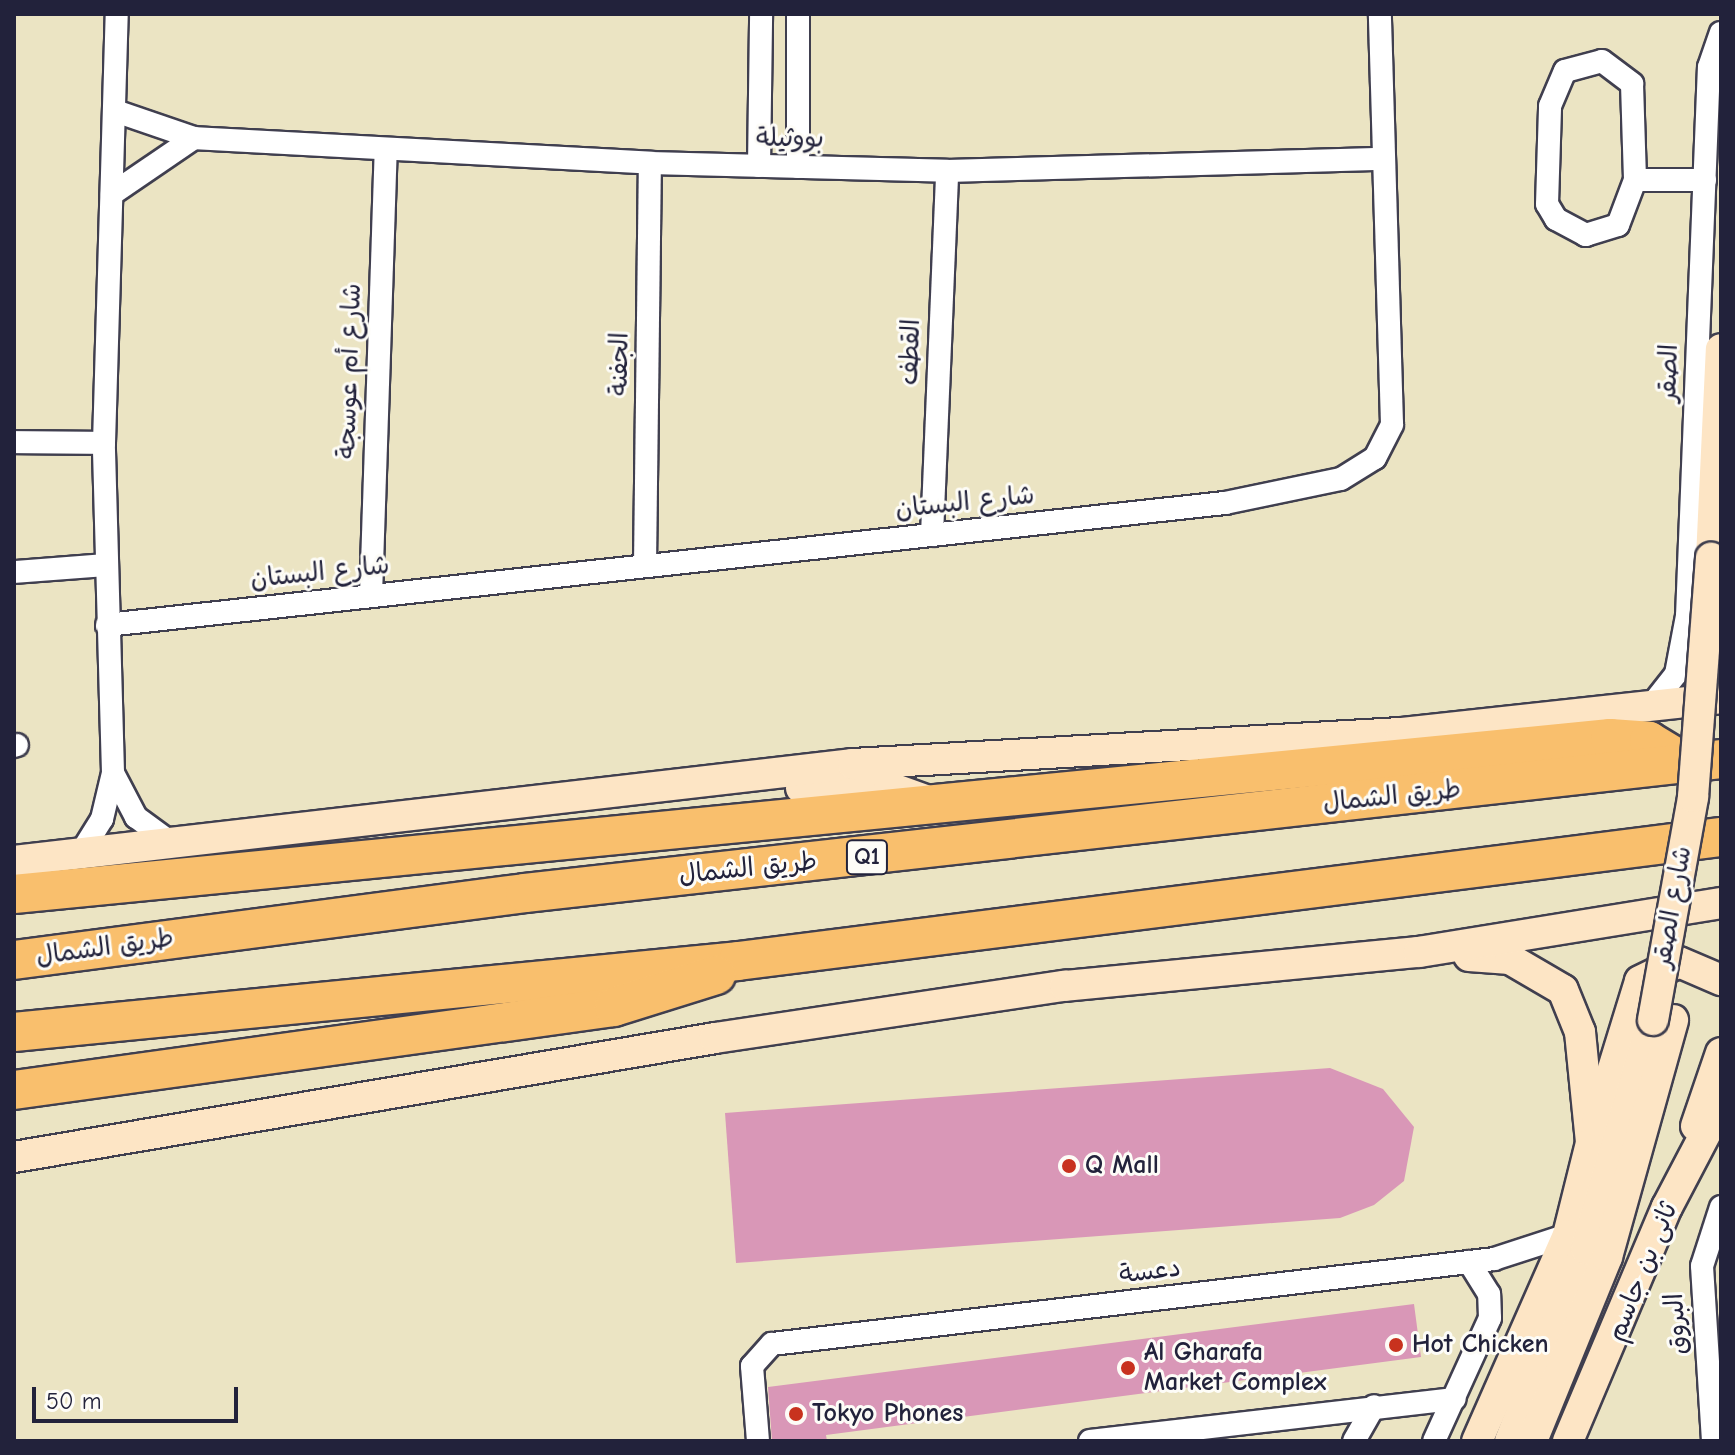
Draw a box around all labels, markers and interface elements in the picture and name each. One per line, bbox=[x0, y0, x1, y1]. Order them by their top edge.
street label: بووثيلة bbox=[756, 123, 824, 155]
street label: شارع أم عوسجة bbox=[331, 283, 369, 459]
street label: القطف bbox=[894, 318, 928, 386]
street label: الجفنة bbox=[604, 332, 636, 396]
street label: الصقر bbox=[1652, 343, 1686, 403]
street label: شارع البستان bbox=[894, 480, 1036, 526]
street label: شارع البستان bbox=[249, 550, 391, 596]
street label: طريق الشمال bbox=[1321, 774, 1463, 820]
road number: Q1 bbox=[845, 837, 889, 877]
street label: شارع الصقر bbox=[1647, 844, 1699, 970]
street label: طريق الشمال bbox=[677, 846, 819, 892]
street label: طريق الشمال bbox=[34, 923, 176, 973]
place label: Q Mall bbox=[1085, 1150, 1159, 1182]
marker: Q Mall bbox=[1060, 1157, 1078, 1175]
street label: ثانى بن جاسم bbox=[1601, 1198, 1685, 1346]
street label: دعسة bbox=[1117, 1253, 1183, 1291]
street label: البروق bbox=[1659, 1292, 1695, 1356]
place label: Hot Chicken bbox=[1412, 1329, 1549, 1361]
marker: Hot Chicken bbox=[1387, 1336, 1405, 1354]
place label: Al Gharafa Market Complex bbox=[1144, 1337, 1326, 1398]
marker: Al Gharafa Market Complex bbox=[1119, 1359, 1137, 1377]
scale bar bbox=[36, 1371, 242, 1421]
text: 50 m bbox=[46, 1387, 102, 1415]
place label: Tokyo Phones bbox=[812, 1398, 963, 1430]
marker: Tokyo Phones bbox=[787, 1405, 805, 1423]

